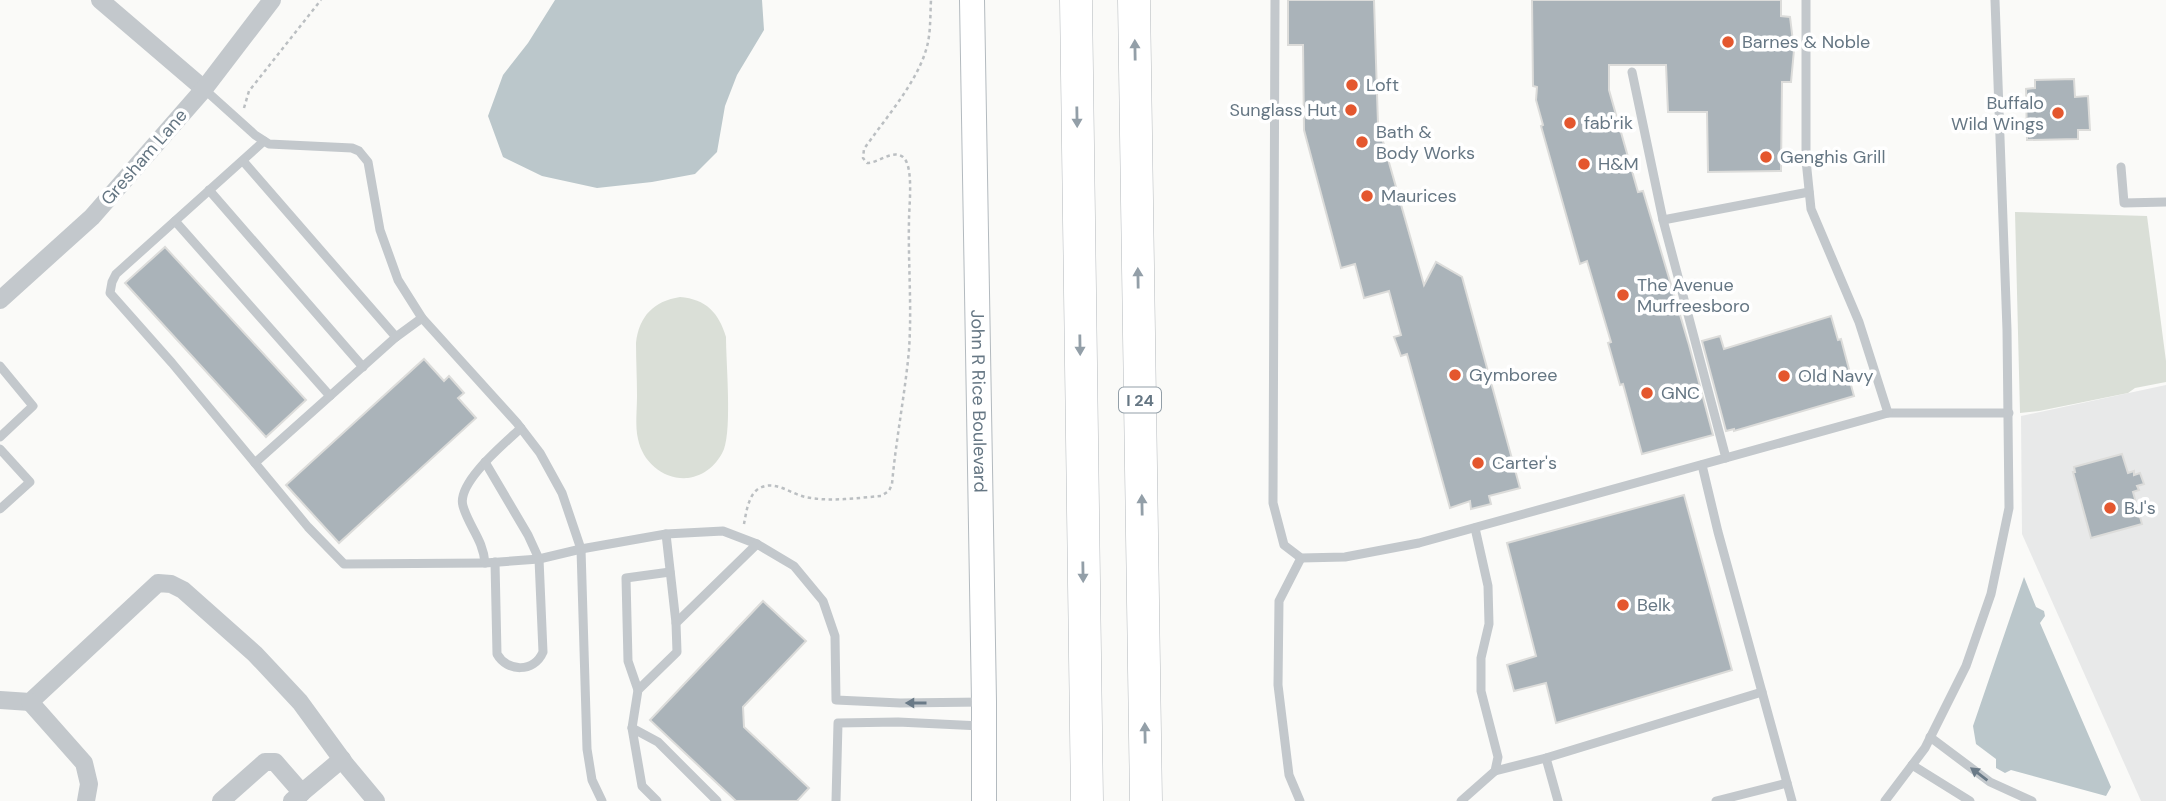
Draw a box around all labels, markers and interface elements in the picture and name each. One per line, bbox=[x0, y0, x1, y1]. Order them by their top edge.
place label: Barnes & Noble bbox=[1742, 30, 1870, 54]
marker: Barnes & Noble bbox=[1720, 34, 1736, 50]
one-way arrow bbox=[1129, 39, 1141, 61]
place label: Loft bbox=[1366, 73, 1399, 97]
marker: Loft bbox=[1344, 77, 1360, 93]
place label: Buffalo Wild Wings bbox=[1951, 91, 2044, 136]
place label: Sunglass Hut bbox=[1230, 98, 1337, 122]
marker: Sunglass Hut bbox=[1343, 102, 1359, 118]
street label: Gresham Lane bbox=[96, 104, 192, 210]
marker: Buffalo Wild Wings bbox=[2050, 105, 2066, 121]
one-way arrow bbox=[1071, 106, 1083, 128]
place label: fab'rik bbox=[1584, 111, 1633, 135]
marker: fab'rik bbox=[1562, 115, 1578, 131]
place label: Bath & Body Works bbox=[1376, 120, 1475, 165]
marker: Bath & Body Works bbox=[1354, 134, 1370, 150]
place label: Genghis Grill bbox=[1780, 145, 1885, 169]
marker: Genghis Grill bbox=[1758, 149, 1774, 165]
place label: H&M bbox=[1598, 152, 1639, 176]
marker: H&M bbox=[1576, 156, 1592, 172]
place label: Maurices bbox=[1381, 184, 1457, 208]
marker: Maurices bbox=[1359, 188, 1375, 204]
one-way arrow bbox=[1133, 267, 1144, 289]
place label: The Avenue Murfreesboro bbox=[1637, 273, 1750, 318]
marker: The Avenue Murfreesboro bbox=[1615, 287, 1631, 303]
street label: John R Rice Boulevard bbox=[965, 309, 992, 493]
one-way arrow bbox=[1074, 334, 1086, 356]
place label: Gymboree bbox=[1469, 363, 1557, 387]
place label: Old Navy bbox=[1798, 364, 1873, 388]
marker: Gymboree bbox=[1447, 367, 1463, 383]
marker: Old Navy bbox=[1776, 368, 1792, 384]
place label: GNC bbox=[1661, 381, 1700, 405]
marker: GNC bbox=[1639, 385, 1655, 401]
road number: I 24 bbox=[1119, 388, 1161, 412]
place label: Carter's bbox=[1492, 451, 1557, 475]
marker: Carter's bbox=[1470, 455, 1486, 471]
one-way arrow bbox=[1136, 494, 1148, 516]
place label: BJ's bbox=[2124, 496, 2156, 520]
marker: BJ's bbox=[2102, 500, 2118, 516]
one-way arrow bbox=[1077, 561, 1089, 583]
place label: Belk bbox=[1637, 593, 1671, 617]
marker: Belk bbox=[1615, 597, 1631, 613]
one-way arrow bbox=[905, 697, 927, 709]
one-way arrow bbox=[1139, 722, 1151, 744]
one-way arrow bbox=[1970, 767, 1988, 781]

